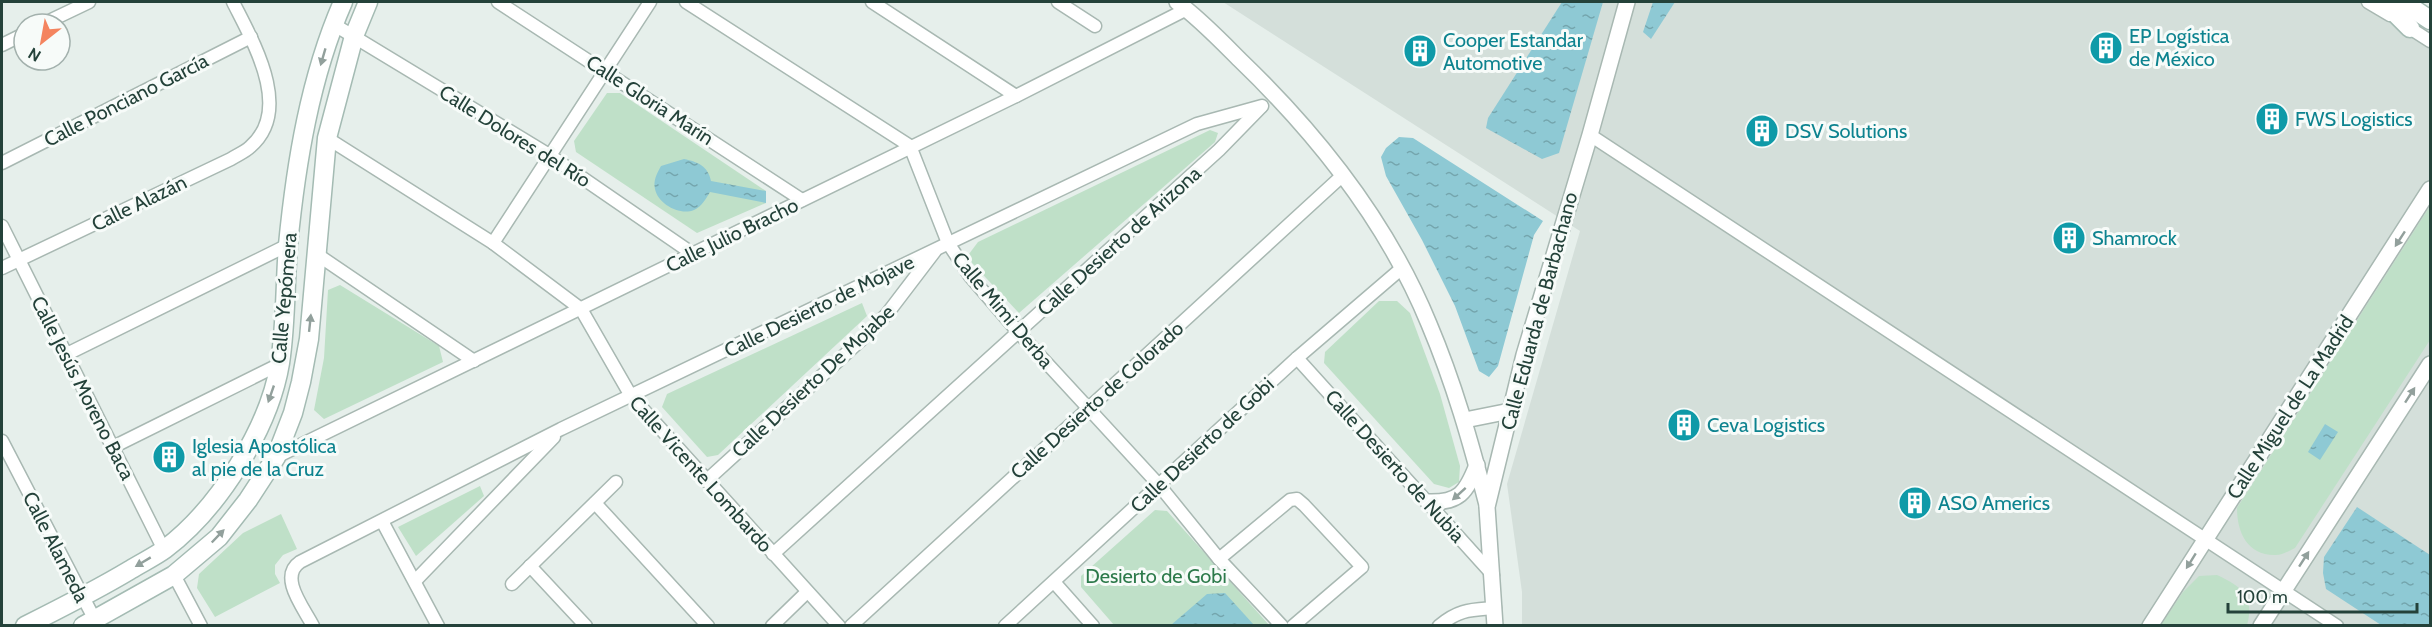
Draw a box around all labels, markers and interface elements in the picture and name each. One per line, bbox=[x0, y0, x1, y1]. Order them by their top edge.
north arrow bbox=[12, 12, 72, 72]
place label: EP Logística de México bbox=[2129, 24, 2230, 71]
place label: Cooper Estandar Automotive bbox=[1443, 28, 1584, 75]
building icon: EP Logística de México bbox=[2088, 30, 2124, 66]
building icon: Cooper Estandar Automotive bbox=[1402, 33, 1438, 69]
text: N bbox=[25, 43, 44, 65]
street label: Calle Ponciano García bbox=[40, 48, 212, 152]
one-way arrow bbox=[318, 48, 328, 66]
street label: Calle Gloria Marín bbox=[582, 50, 718, 150]
street label: Calle Dolores del Río bbox=[435, 80, 595, 192]
building icon: FWS Logistics bbox=[2254, 101, 2290, 137]
place label: FWS Logistics bbox=[2295, 107, 2413, 131]
building icon: DSV Solutions bbox=[1744, 113, 1780, 149]
place label: DSV Solutions bbox=[1785, 119, 1907, 143]
street label: Calle Desierto de Arizona bbox=[1032, 161, 1206, 321]
street label: Calle Alazán bbox=[88, 170, 190, 236]
street label: Calle Eduarda de Barbachano bbox=[1496, 189, 1582, 433]
street label: Calle Julio Bracho bbox=[662, 193, 802, 277]
building icon: Shamrock bbox=[2051, 220, 2087, 256]
place label: Shamrock bbox=[2092, 226, 2177, 250]
one-way arrow bbox=[2394, 230, 2406, 246]
street label: Calle Yepómera bbox=[266, 231, 302, 365]
street label: Calle Mimi Derba bbox=[947, 247, 1059, 373]
street label: Calle Desierto de Mojave bbox=[720, 250, 918, 362]
street label: Calle Jesús Moreno Baca bbox=[26, 292, 140, 484]
street label: Calle Desierto De Mojabe bbox=[727, 300, 899, 462]
street label: Calle Miguel de La Madrid bbox=[2221, 310, 2359, 504]
one-way arrow bbox=[305, 314, 315, 333]
street label: Calle Desierto de Colorado bbox=[1006, 316, 1188, 484]
street label: Calle Desierto de Gobi bbox=[1125, 372, 1279, 518]
one-way arrow bbox=[266, 385, 275, 403]
street label: Calle Desierto de Nubia bbox=[1320, 385, 1470, 548]
one-way arrow bbox=[2405, 387, 2416, 403]
street label: Calle Vicente Lombardo bbox=[624, 391, 778, 557]
building icon: Ceva Logistics bbox=[1666, 407, 1702, 443]
place label: Ceva Logistics bbox=[1707, 413, 1825, 437]
place label: Iglesia Apostólica al pie de la Cruz bbox=[192, 434, 337, 481]
building icon: Iglesia Apostólica al pie de la Cruz bbox=[151, 439, 187, 475]
building icon: ASO Americs bbox=[1897, 485, 1933, 521]
one-way arrow bbox=[1452, 487, 1467, 501]
street label: Calle Alameda bbox=[18, 488, 94, 607]
place label: ASO Americs bbox=[1938, 491, 2050, 515]
one-way arrow bbox=[211, 528, 225, 543]
one-way arrow bbox=[2298, 551, 2309, 567]
one-way arrow bbox=[2186, 553, 2197, 569]
one-way arrow bbox=[134, 557, 151, 567]
park label: Desierto de Gobi bbox=[1085, 564, 1227, 588]
scale bar bbox=[2228, 576, 2417, 614]
text: 100 m bbox=[2237, 586, 2288, 608]

